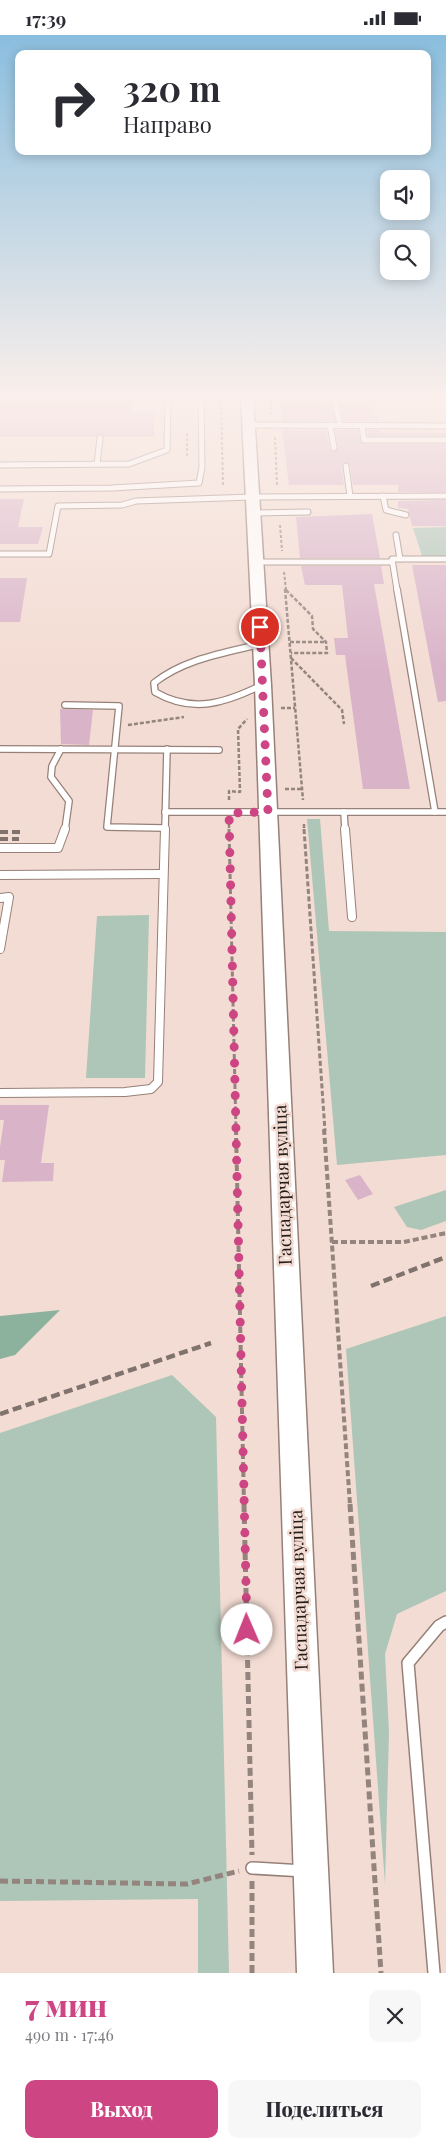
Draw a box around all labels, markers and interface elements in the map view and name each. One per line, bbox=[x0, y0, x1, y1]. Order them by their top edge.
text: 17:39 bbox=[25, 5, 66, 31]
text: 320 m bbox=[123, 64, 221, 111]
icon: right bbox=[40, 70, 105, 135]
text: Направо bbox=[123, 109, 212, 139]
map controls bbox=[380, 170, 430, 280]
button: sound bbox=[380, 170, 430, 220]
button: search bbox=[380, 230, 430, 280]
pin bbox=[239, 606, 281, 648]
icon: arrive bbox=[246, 613, 274, 641]
street label: Гаспадарчая вуліца bbox=[267, 1104, 297, 1266]
street label: Гаспадарчая вуліца bbox=[283, 1509, 313, 1671]
position arrow bbox=[220, 1603, 272, 1655]
text: 7 мин bbox=[25, 1985, 107, 2025]
button: close bbox=[369, 1990, 421, 2042]
text: 490 m · 17:46 bbox=[25, 2024, 114, 2045]
button: Выход bbox=[25, 2080, 218, 2138]
button: Поделиться bbox=[228, 2080, 421, 2138]

